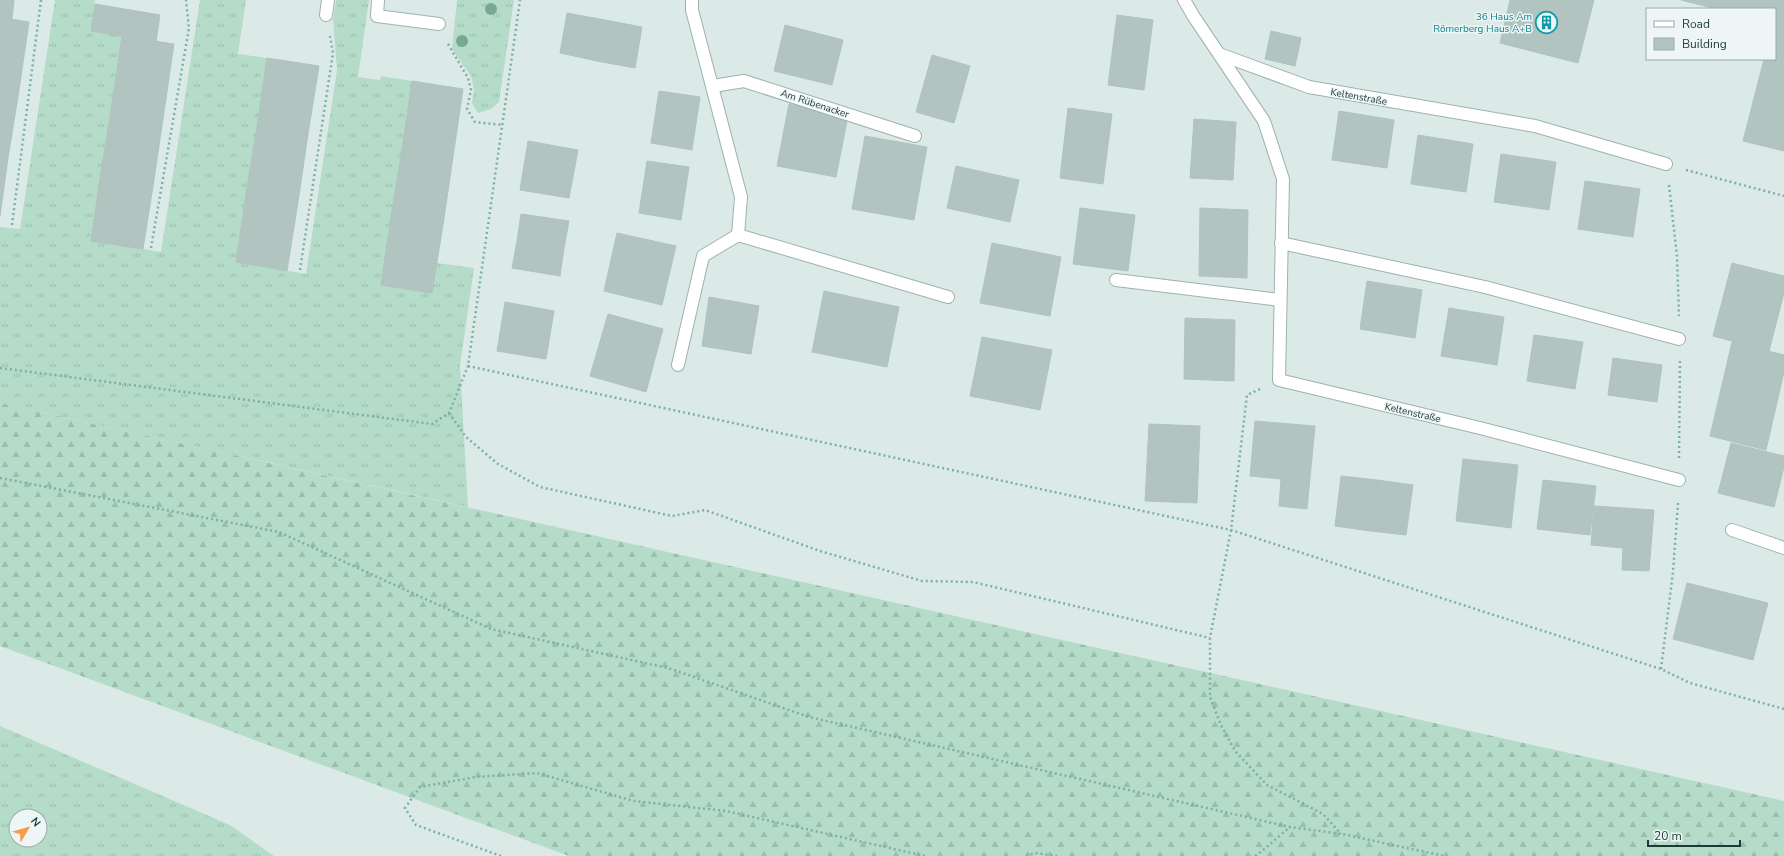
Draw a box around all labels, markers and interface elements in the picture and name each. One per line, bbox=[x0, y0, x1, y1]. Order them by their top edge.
legend bbox=[1646, 8, 1776, 60]
building icon: 36 Haus Am Römerberg Haus A+B bbox=[1534, 9, 1560, 35]
place label: 36 Haus Am Römerberg Haus A+B bbox=[1433, 10, 1532, 36]
text: Road bbox=[1682, 16, 1710, 32]
text: Building bbox=[1682, 36, 1727, 52]
street label: Keltenstraße bbox=[1329, 85, 1388, 109]
street label: Am Rübenacker bbox=[779, 86, 851, 122]
street label: Keltenstraße bbox=[1383, 400, 1442, 426]
north arrow bbox=[8, 808, 48, 848]
text: N bbox=[27, 814, 44, 830]
scale bar bbox=[1648, 822, 1740, 848]
text: 20 m bbox=[1654, 828, 1682, 844]

